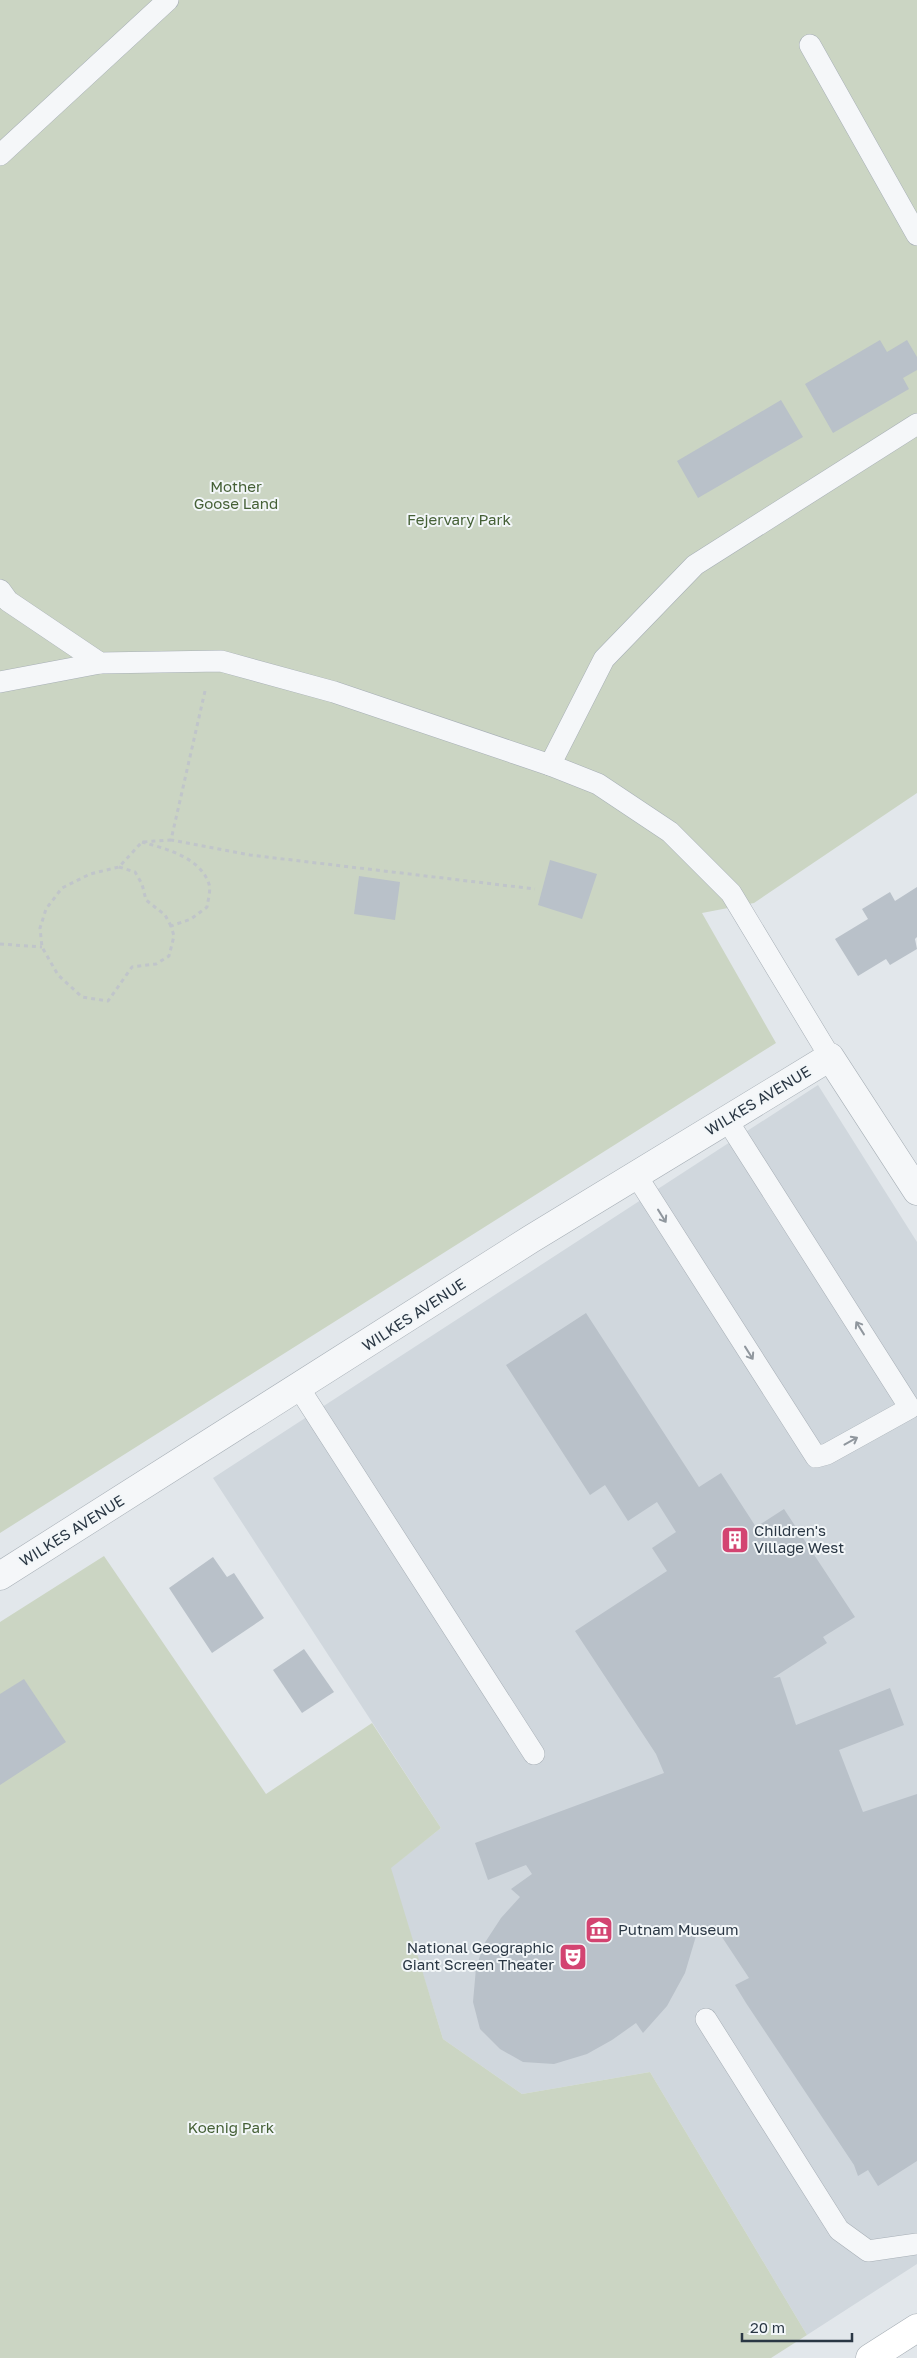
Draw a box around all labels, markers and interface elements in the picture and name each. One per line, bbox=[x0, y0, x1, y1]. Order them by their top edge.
park label: Mother Goose Land bbox=[194, 477, 278, 512]
park label: Fejervary Park bbox=[407, 510, 511, 528]
street label: WILKES AVENUE bbox=[701, 1062, 814, 1139]
one-way arrow bbox=[657, 1209, 667, 1223]
street label: WILKES AVENUE bbox=[358, 1274, 469, 1354]
one-way arrow bbox=[855, 1321, 865, 1335]
one-way arrow bbox=[745, 1346, 755, 1360]
one-way arrow bbox=[843, 1436, 858, 1445]
street label: WILKES AVENUE bbox=[16, 1491, 127, 1570]
place label: Children's Village West bbox=[754, 1521, 844, 1556]
building icon: Children's Village West bbox=[720, 1525, 750, 1555]
museum icon: Putnam Museum bbox=[584, 1915, 614, 1945]
place label: Putnam Museum bbox=[618, 1920, 739, 1938]
place label: National Geographic Giant Screen Theater bbox=[402, 1938, 554, 1973]
theatre icon: National Geographic Giant Screen Theater bbox=[558, 1942, 588, 1972]
park label: Koenig Park bbox=[188, 2118, 275, 2136]
scale bar bbox=[742, 2310, 852, 2342]
text: 20 m bbox=[750, 2318, 785, 2336]

